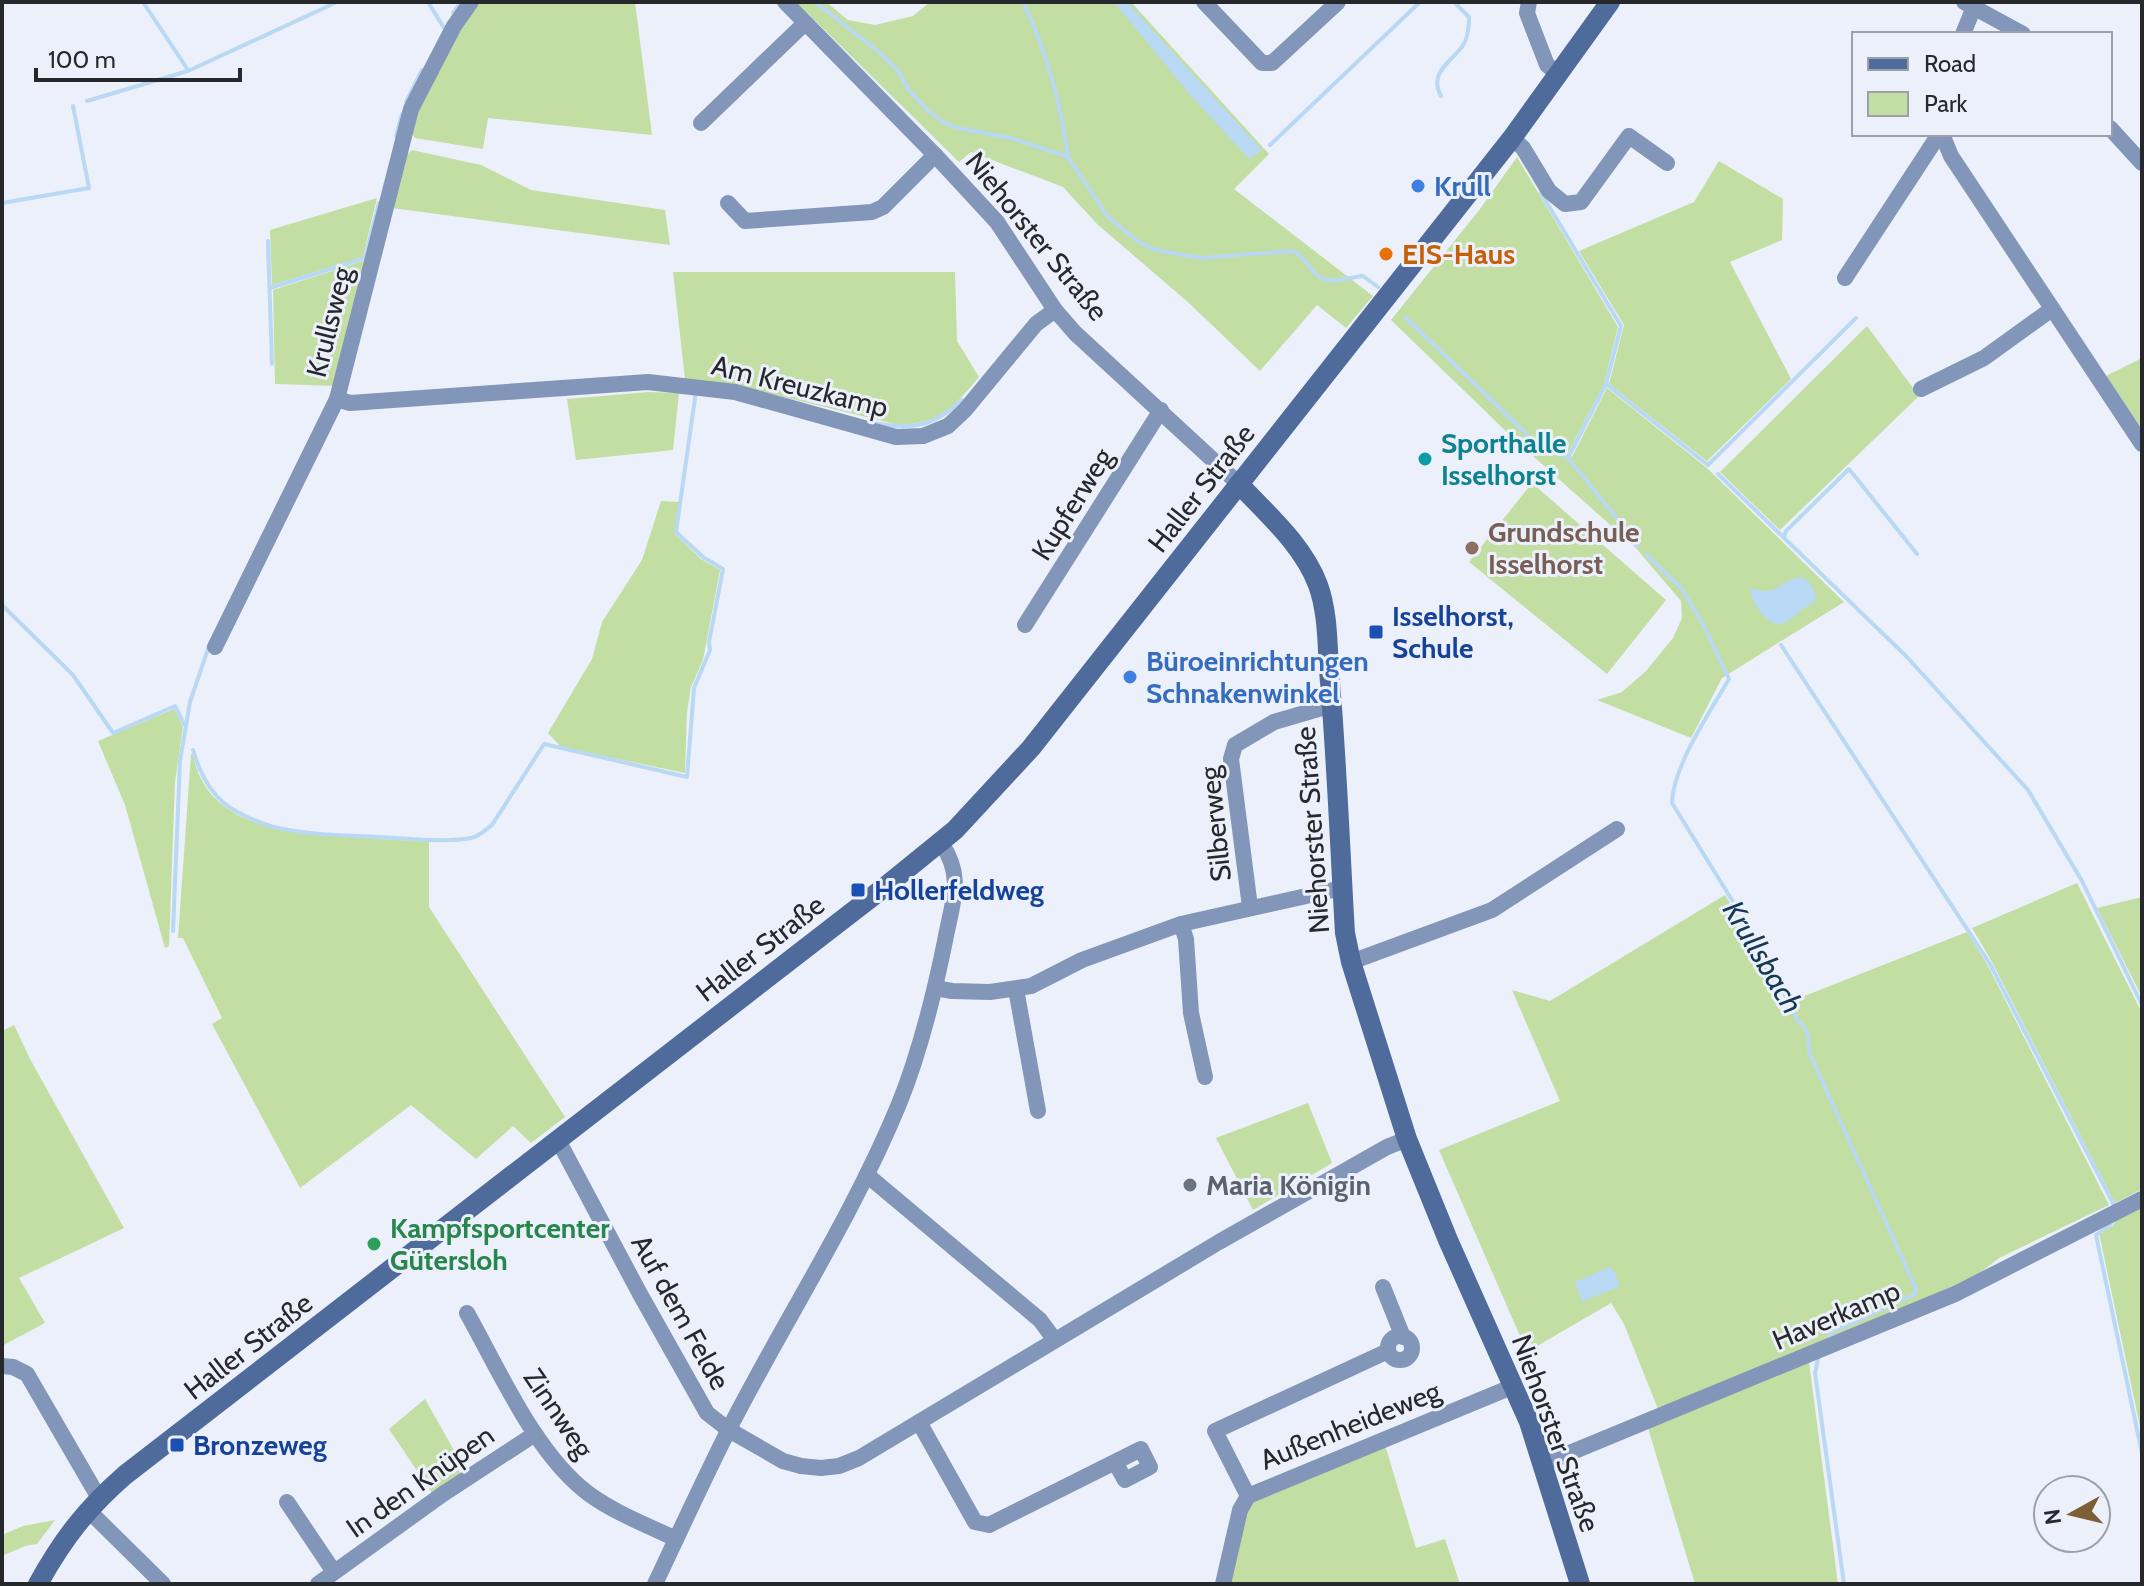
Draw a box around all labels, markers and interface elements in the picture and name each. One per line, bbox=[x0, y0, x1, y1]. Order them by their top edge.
scale bar bbox=[36, 32, 240, 82]
legend bbox=[1852, 32, 2112, 136]
text: 100 m bbox=[48, 45, 116, 74]
text: Road bbox=[1924, 49, 1976, 78]
text: Park bbox=[1924, 89, 1967, 118]
street label: Niehorster Straße bbox=[959, 145, 1115, 327]
place label: Krull bbox=[1434, 169, 1491, 203]
marker: Krull bbox=[1409, 177, 1427, 195]
place label: EIS-Haus bbox=[1402, 237, 1515, 271]
marker: EIS-Haus bbox=[1377, 245, 1395, 263]
street label: Krullsweg bbox=[299, 262, 359, 381]
street label: Am Kreuzkamp bbox=[708, 348, 892, 424]
street label: Haller Straße bbox=[1140, 417, 1262, 559]
place label: Sporthalle Isselhorst bbox=[1441, 426, 1566, 492]
street label: Kupferweg bbox=[1024, 441, 1120, 566]
marker: Sporthalle Isselhorst bbox=[1416, 450, 1434, 468]
place label: Grundschule Isselhorst bbox=[1488, 515, 1640, 581]
marker: Grundschule Isselhorst bbox=[1463, 539, 1481, 557]
place label: Isselhorst, Schule bbox=[1392, 599, 1514, 665]
marker: Isselhorst, Schule bbox=[1367, 623, 1385, 641]
place label: Büroeinrichtungen Schnakenwinkel bbox=[1146, 644, 1369, 710]
marker: Büroeinrichtungen Schnakenwinkel bbox=[1121, 668, 1139, 686]
street label: Niehorster Straße bbox=[1288, 725, 1336, 935]
street label: Silberweg bbox=[1192, 764, 1238, 883]
place label: Hollerfeldweg bbox=[874, 873, 1044, 907]
marker: Hollerfeldweg bbox=[849, 881, 867, 899]
street label: Haller Straße bbox=[689, 887, 831, 1009]
water label: Krullsbach bbox=[1715, 894, 1811, 1020]
place label: Maria Königin bbox=[1206, 1168, 1371, 1202]
marker: Maria Königin bbox=[1181, 1176, 1199, 1194]
place label: Kampfsportcenter Gütersloh bbox=[390, 1211, 610, 1277]
street label: Auf dem Felde bbox=[624, 1229, 738, 1395]
marker: Kampfsportcenter Gütersloh bbox=[365, 1235, 383, 1253]
street label: Haverkamp bbox=[1767, 1273, 1905, 1357]
street label: Haller Straße bbox=[177, 1285, 319, 1407]
street label: Niehorster Straße bbox=[1505, 1330, 1607, 1536]
street label: Zinnweg bbox=[517, 1362, 602, 1465]
street label: Außenheideweg bbox=[1255, 1373, 1446, 1477]
street label: In den Knüpen bbox=[340, 1418, 500, 1544]
place label: Bronzeweg bbox=[193, 1428, 327, 1462]
marker: Bronzeweg bbox=[168, 1436, 186, 1454]
north arrow bbox=[2032, 1474, 2112, 1554]
text: N bbox=[2038, 1507, 2067, 1526]

